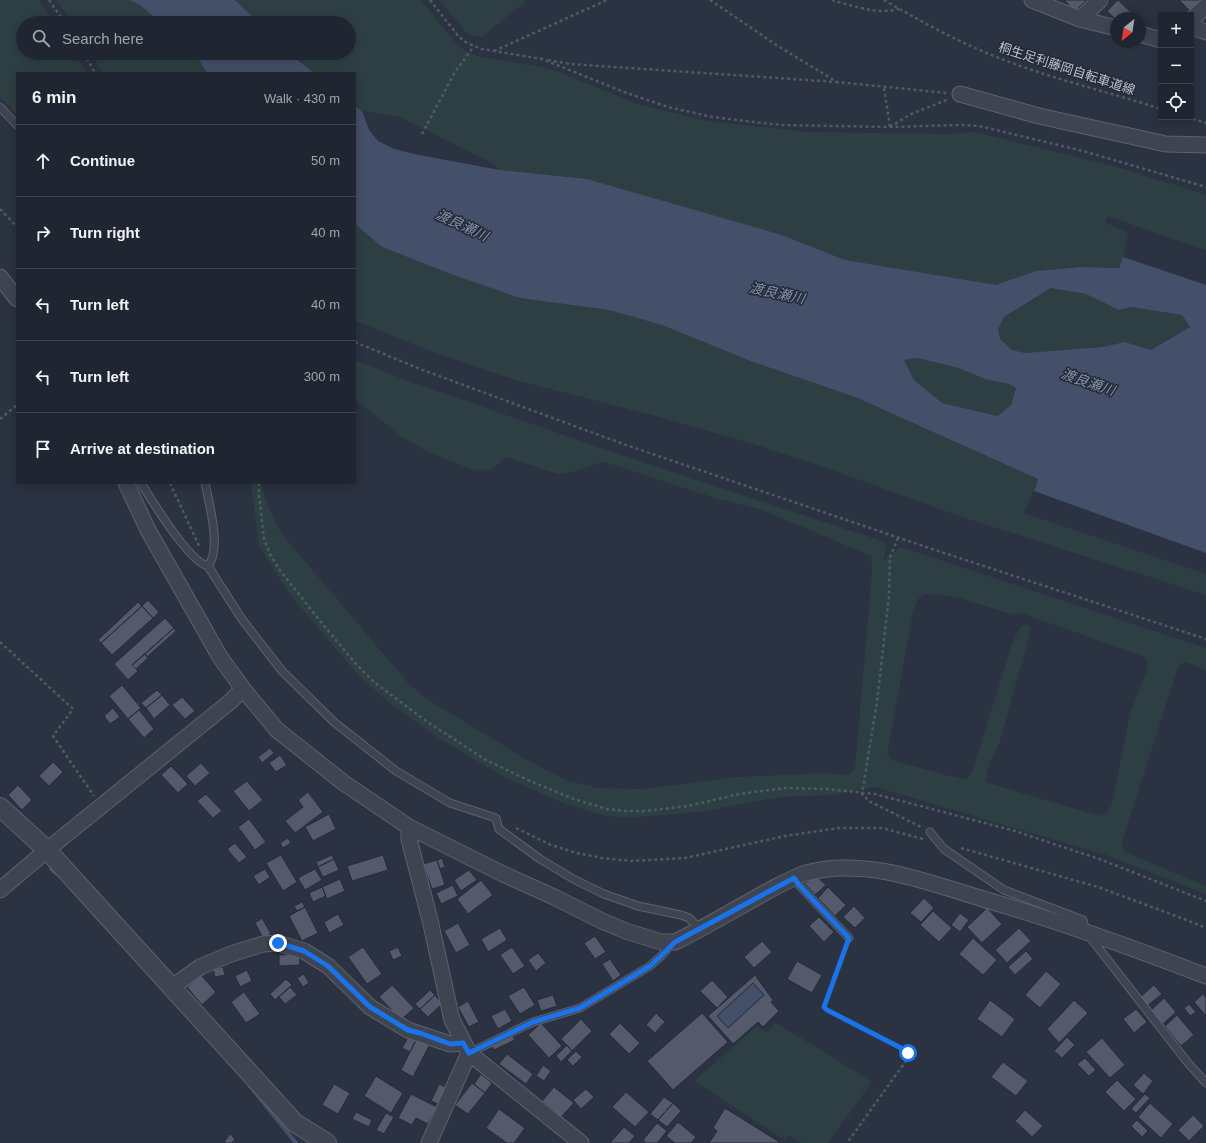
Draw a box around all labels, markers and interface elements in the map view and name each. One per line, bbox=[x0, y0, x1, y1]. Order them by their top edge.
north arrow bbox=[1110, 12, 1146, 48]
map controls bbox=[1158, 12, 1194, 120]
button: + bbox=[1158, 12, 1194, 48]
search box bbox=[16, 16, 356, 60]
icon: search bbox=[30, 27, 52, 49]
text: Search here bbox=[62, 30, 144, 47]
street label: 桐生足利藤岡自転車道線 bbox=[997, 39, 1137, 98]
button: − bbox=[1158, 48, 1194, 84]
button: locate bbox=[1158, 84, 1194, 120]
text: 6 min bbox=[32, 88, 76, 107]
text: Walk · 430 m bbox=[264, 91, 340, 106]
icon: ahead bbox=[32, 150, 54, 172]
text: Continue bbox=[70, 152, 135, 169]
text: 50 m bbox=[311, 153, 340, 168]
water label: 渡良瀬川 bbox=[433, 206, 493, 245]
icon: right bbox=[32, 222, 54, 244]
text: Turn right bbox=[70, 224, 140, 241]
text: 40 m bbox=[311, 225, 340, 240]
water label: 渡良瀬川 bbox=[748, 279, 808, 307]
icon: left bbox=[32, 294, 54, 316]
text: Turn left bbox=[70, 296, 129, 313]
text: 40 m bbox=[311, 297, 340, 312]
water label: 渡良瀬川 bbox=[1059, 365, 1119, 399]
icon: left bbox=[32, 366, 54, 388]
text: Turn left bbox=[70, 368, 129, 385]
text: 300 m bbox=[304, 369, 340, 384]
icon: arrive bbox=[32, 438, 54, 460]
text: Arrive at destination bbox=[70, 440, 215, 457]
route end bbox=[269, 934, 287, 952]
route start bbox=[899, 1044, 917, 1062]

